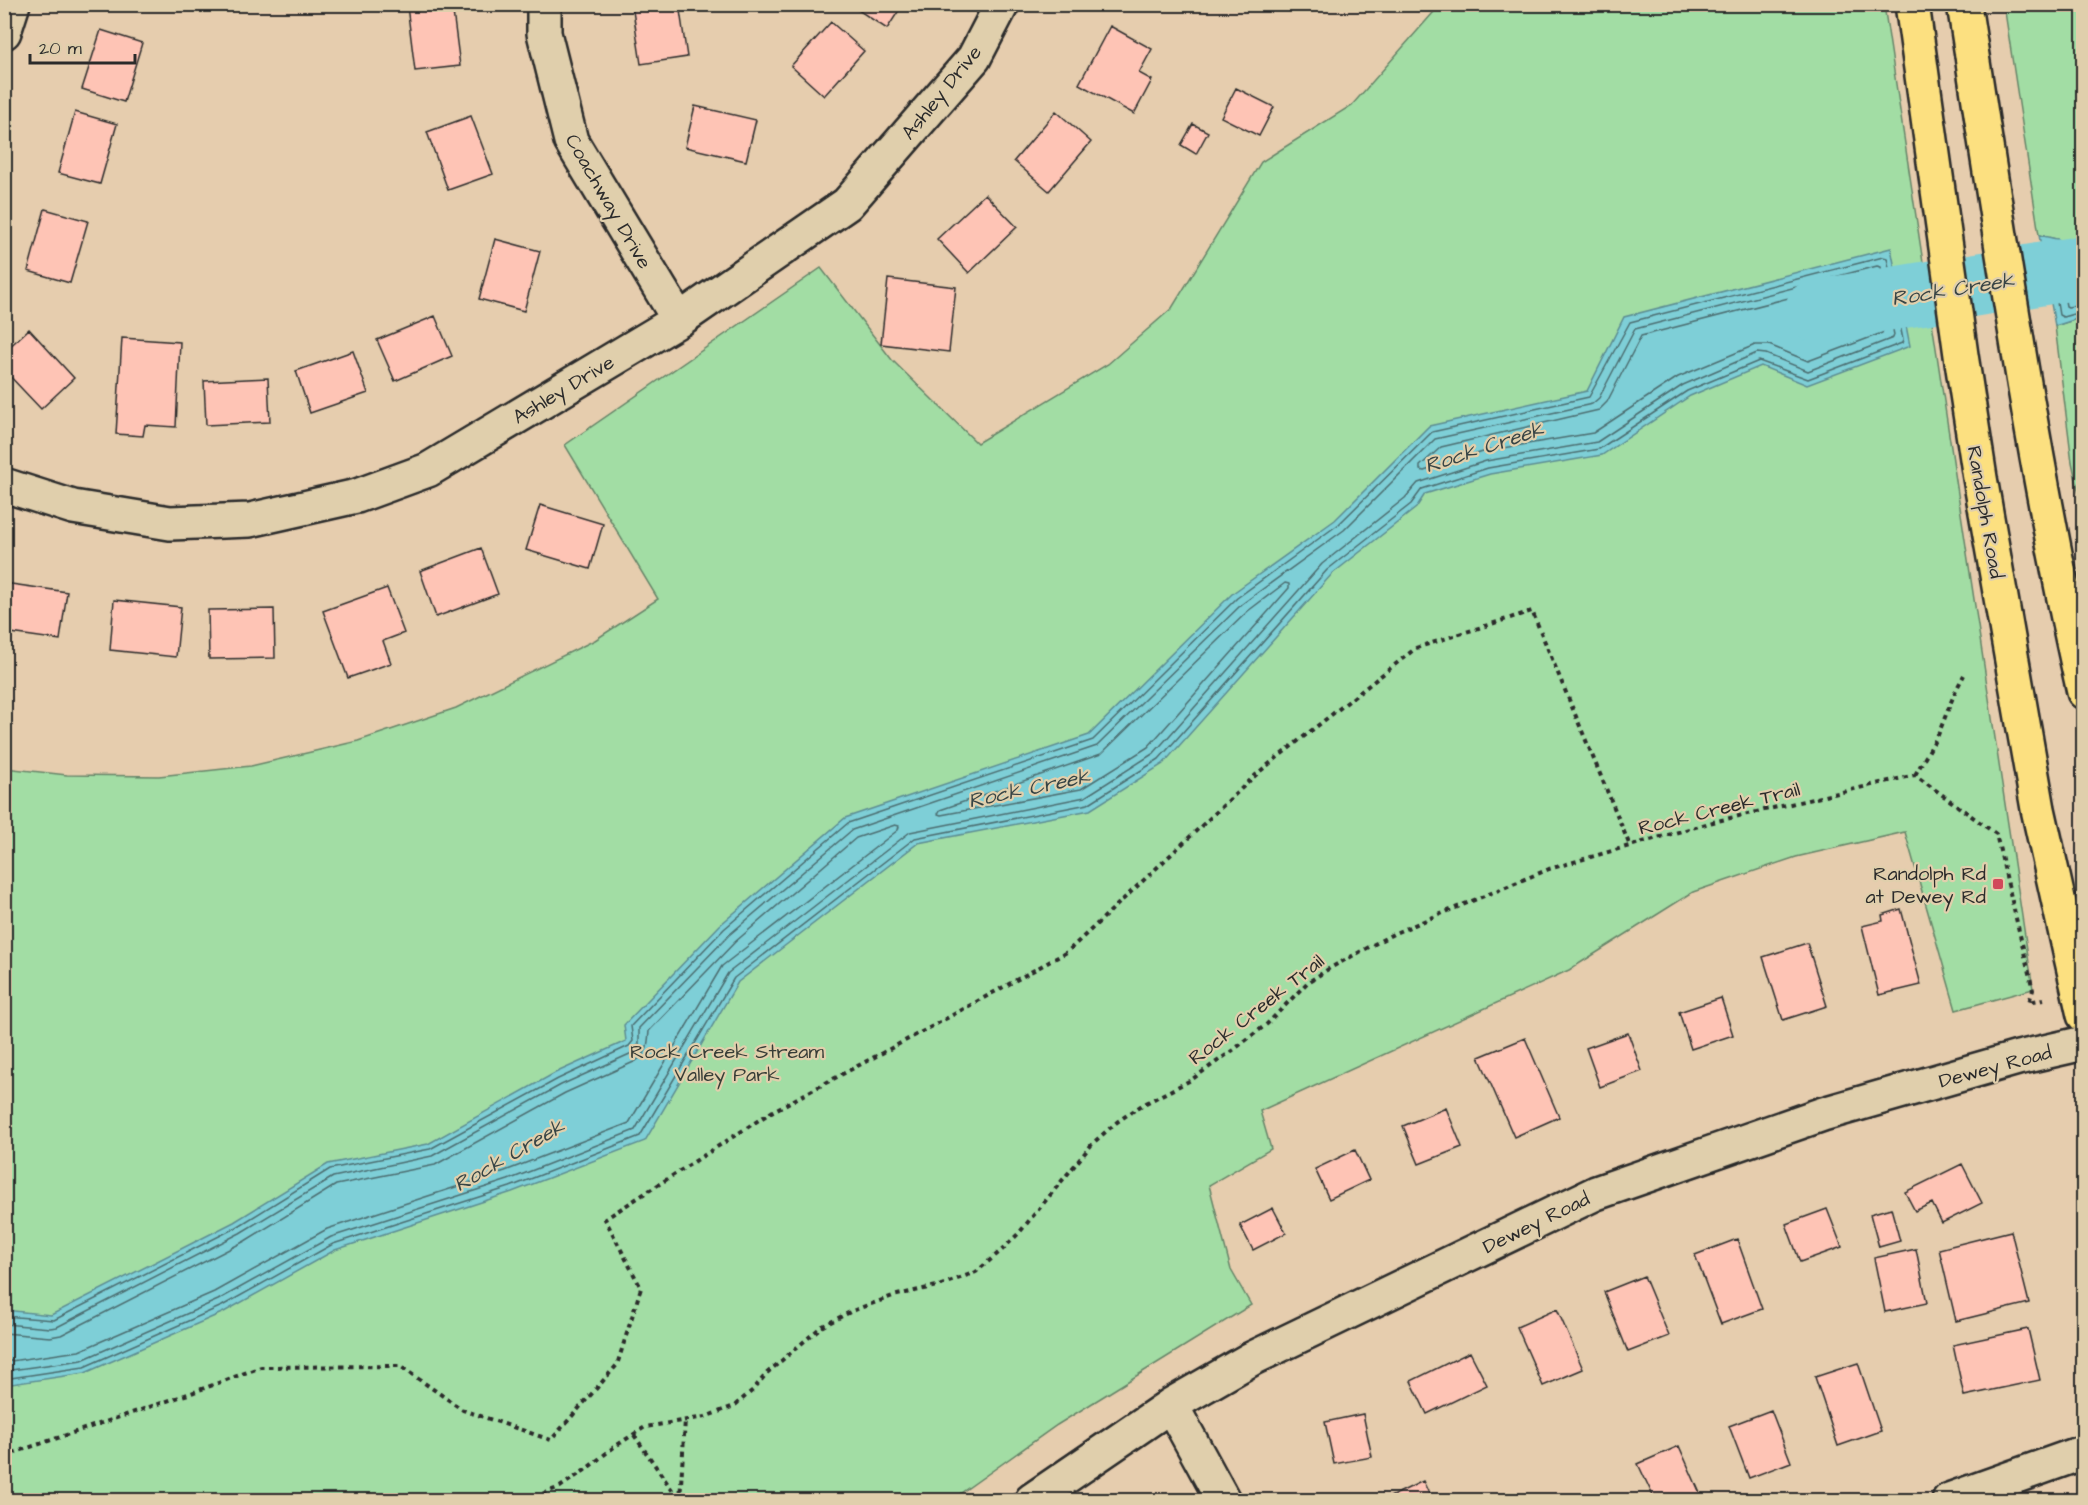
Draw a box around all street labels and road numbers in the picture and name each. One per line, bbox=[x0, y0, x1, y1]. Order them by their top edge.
street label: Ashley Drive bbox=[895, 39, 989, 146]
street label: Coachway Drive bbox=[557, 129, 658, 275]
street label: Ashley Drive bbox=[507, 348, 620, 432]
street label: Randolph Road bbox=[1960, 444, 2010, 581]
street label: Rock Creek Trail bbox=[1636, 775, 1803, 843]
street label: Rock Creek Trail bbox=[1183, 948, 1330, 1072]
street label: Dewey Road bbox=[1936, 1038, 2055, 1096]
street label: Dewey Road bbox=[1478, 1185, 1595, 1262]

